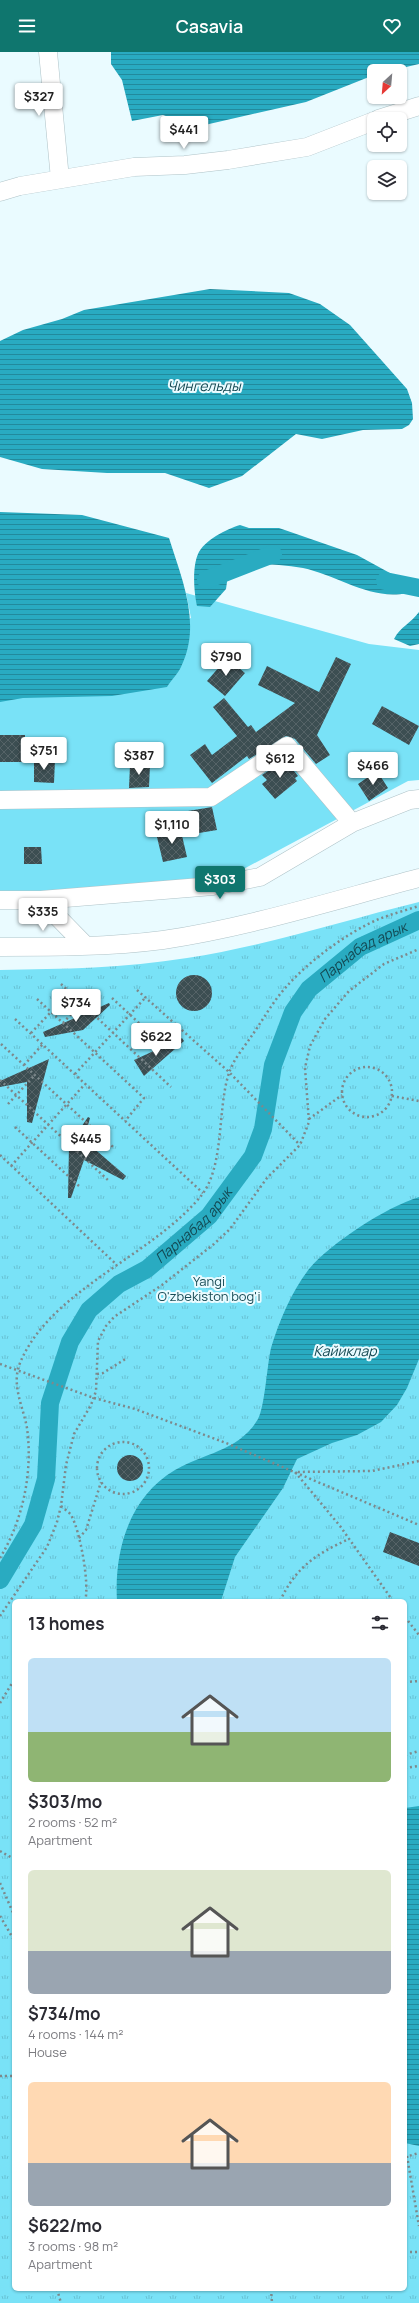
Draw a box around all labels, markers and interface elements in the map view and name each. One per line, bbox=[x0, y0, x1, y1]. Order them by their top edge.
text: Casavia bbox=[176, 14, 243, 38]
icon: menu bbox=[16, 15, 38, 37]
icon: heart bbox=[381, 15, 403, 37]
north arrow bbox=[367, 64, 407, 104]
map controls bbox=[367, 64, 407, 200]
pin: $327 bbox=[15, 83, 63, 117]
text: $327 bbox=[24, 87, 54, 105]
button: locate bbox=[367, 112, 407, 152]
pin: $441 bbox=[160, 116, 208, 150]
text: $441 bbox=[169, 120, 199, 138]
button: layers bbox=[367, 160, 407, 200]
water label: Чингельды bbox=[167, 376, 242, 395]
pin: $790 bbox=[202, 643, 250, 677]
text: $790 bbox=[210, 647, 242, 665]
pin: $751 bbox=[20, 737, 68, 771]
text: $751 bbox=[30, 741, 58, 759]
pin: $387 bbox=[115, 742, 163, 776]
pin: $612 bbox=[256, 745, 304, 779]
text: $387 bbox=[124, 746, 154, 764]
text: $612 bbox=[265, 749, 295, 767]
pin: $466 bbox=[349, 752, 397, 786]
text: $466 bbox=[357, 756, 389, 774]
pin: $1,110 bbox=[139, 811, 205, 845]
text: $1,110 bbox=[154, 815, 190, 833]
pin: $303 bbox=[196, 866, 244, 900]
text: $303 bbox=[204, 870, 236, 888]
pin: $335 bbox=[19, 898, 67, 932]
text: $335 bbox=[28, 902, 58, 920]
water label: Парнабад арык bbox=[314, 916, 412, 986]
pin: $734 bbox=[52, 989, 100, 1023]
text: $734 bbox=[61, 993, 91, 1011]
pin: $622 bbox=[132, 1023, 180, 1057]
text: $622 bbox=[140, 1027, 172, 1045]
pin: $445 bbox=[62, 1125, 110, 1159]
text: $445 bbox=[70, 1129, 102, 1147]
water label: Парнабад арык bbox=[151, 1182, 237, 1267]
park label: Yangi O'zbekiston bog'i bbox=[158, 1272, 260, 1305]
water label: Кайиклар bbox=[314, 1341, 377, 1360]
text: 13 homes bbox=[28, 1612, 104, 1635]
icon: filters bbox=[369, 1612, 391, 1634]
icon: home bbox=[174, 1684, 246, 1756]
text: $303/mo bbox=[28, 1790, 102, 1813]
text: 2 rooms · 52 m² bbox=[28, 1813, 117, 1831]
text: Apartment bbox=[28, 1831, 92, 1849]
icon: home bbox=[174, 1896, 246, 1968]
text: $734/mo bbox=[28, 2002, 100, 2025]
text: 4 rooms · 144 m² bbox=[28, 2025, 124, 2043]
text: House bbox=[28, 2043, 67, 2061]
icon: home bbox=[174, 2108, 246, 2180]
text: $622/mo bbox=[28, 2214, 102, 2237]
text: 3 rooms · 98 m² bbox=[28, 2237, 118, 2255]
text: Apartment bbox=[28, 2255, 92, 2273]

